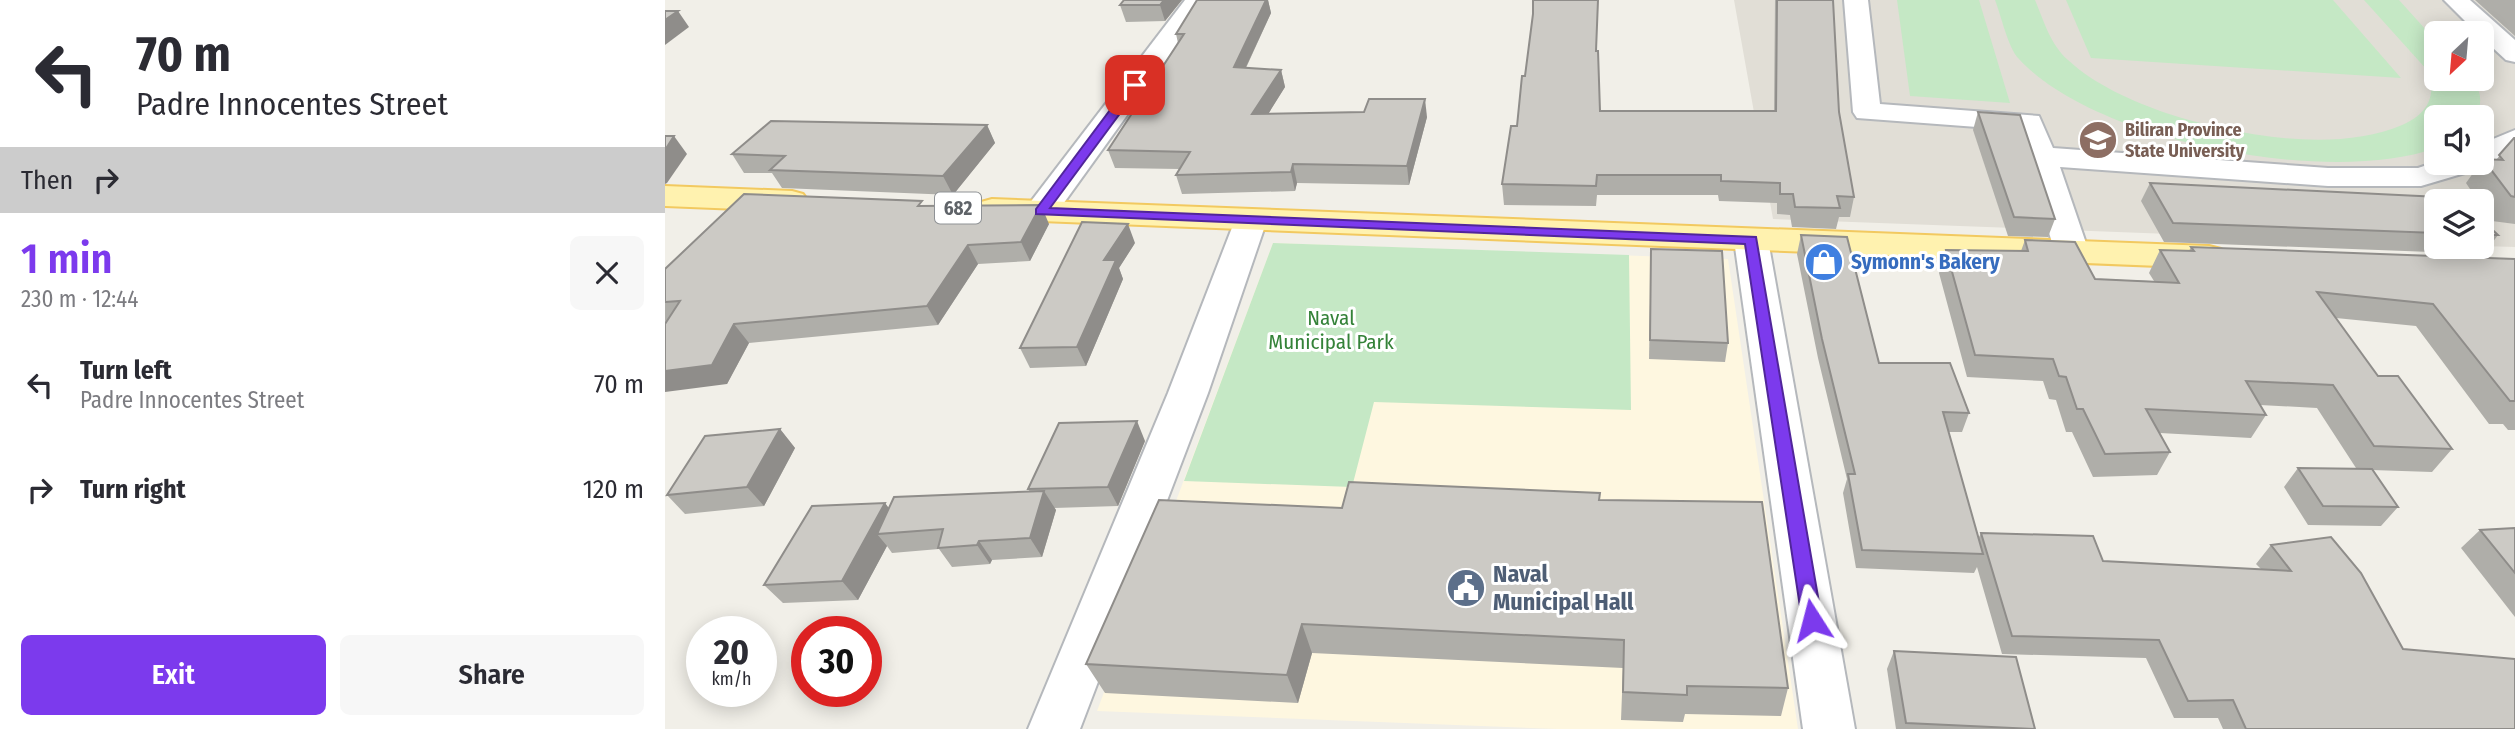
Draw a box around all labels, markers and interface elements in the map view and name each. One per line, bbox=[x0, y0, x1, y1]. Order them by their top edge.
north arrow bbox=[2424, 21, 2494, 91]
map controls bbox=[2424, 21, 2494, 259]
text: 70 m bbox=[136, 25, 231, 84]
icon: left bbox=[21, 28, 112, 119]
pin bbox=[1105, 55, 1165, 115]
icon: arrive bbox=[1116, 66, 1154, 104]
text: Padre Innocentes Street bbox=[136, 85, 448, 123]
button: sound bbox=[2424, 105, 2494, 175]
school or university icon: Biliran Province State University bbox=[2077, 119, 2119, 161]
place label: Biliran Province State University bbox=[2125, 119, 2245, 162]
icon: right bbox=[87, 161, 125, 199]
text: Then bbox=[21, 165, 73, 196]
button: layers bbox=[2424, 189, 2494, 259]
road number: 682 bbox=[935, 192, 981, 224]
text: 1 min bbox=[21, 234, 112, 284]
button: close bbox=[570, 236, 644, 310]
shop icon: Symonn's Bakery bbox=[1803, 241, 1845, 283]
place label: Symonn's Bakery bbox=[1851, 249, 2001, 275]
text: 230 m · 12:44 bbox=[21, 285, 138, 313]
park label: Naval Municipal Park bbox=[1268, 305, 1394, 355]
text: Turn left bbox=[80, 355, 172, 386]
icon: left bbox=[21, 366, 59, 404]
text: 70 m bbox=[594, 369, 644, 400]
text: Padre Innocentes Street bbox=[80, 386, 304, 414]
icon: right bbox=[21, 471, 59, 509]
text: Turn right bbox=[80, 474, 186, 505]
text: 120 m bbox=[583, 474, 644, 505]
place label: Naval Municipal Hall bbox=[1493, 560, 1634, 616]
public building icon: Naval Municipal Hall bbox=[1445, 567, 1487, 609]
position arrow bbox=[1775, 583, 1849, 657]
speed limit sign: 30 bbox=[791, 616, 882, 707]
text: 20 bbox=[714, 631, 749, 673]
button: Exit bbox=[21, 635, 326, 715]
button: Share bbox=[340, 635, 644, 715]
text: km/h bbox=[711, 668, 752, 690]

